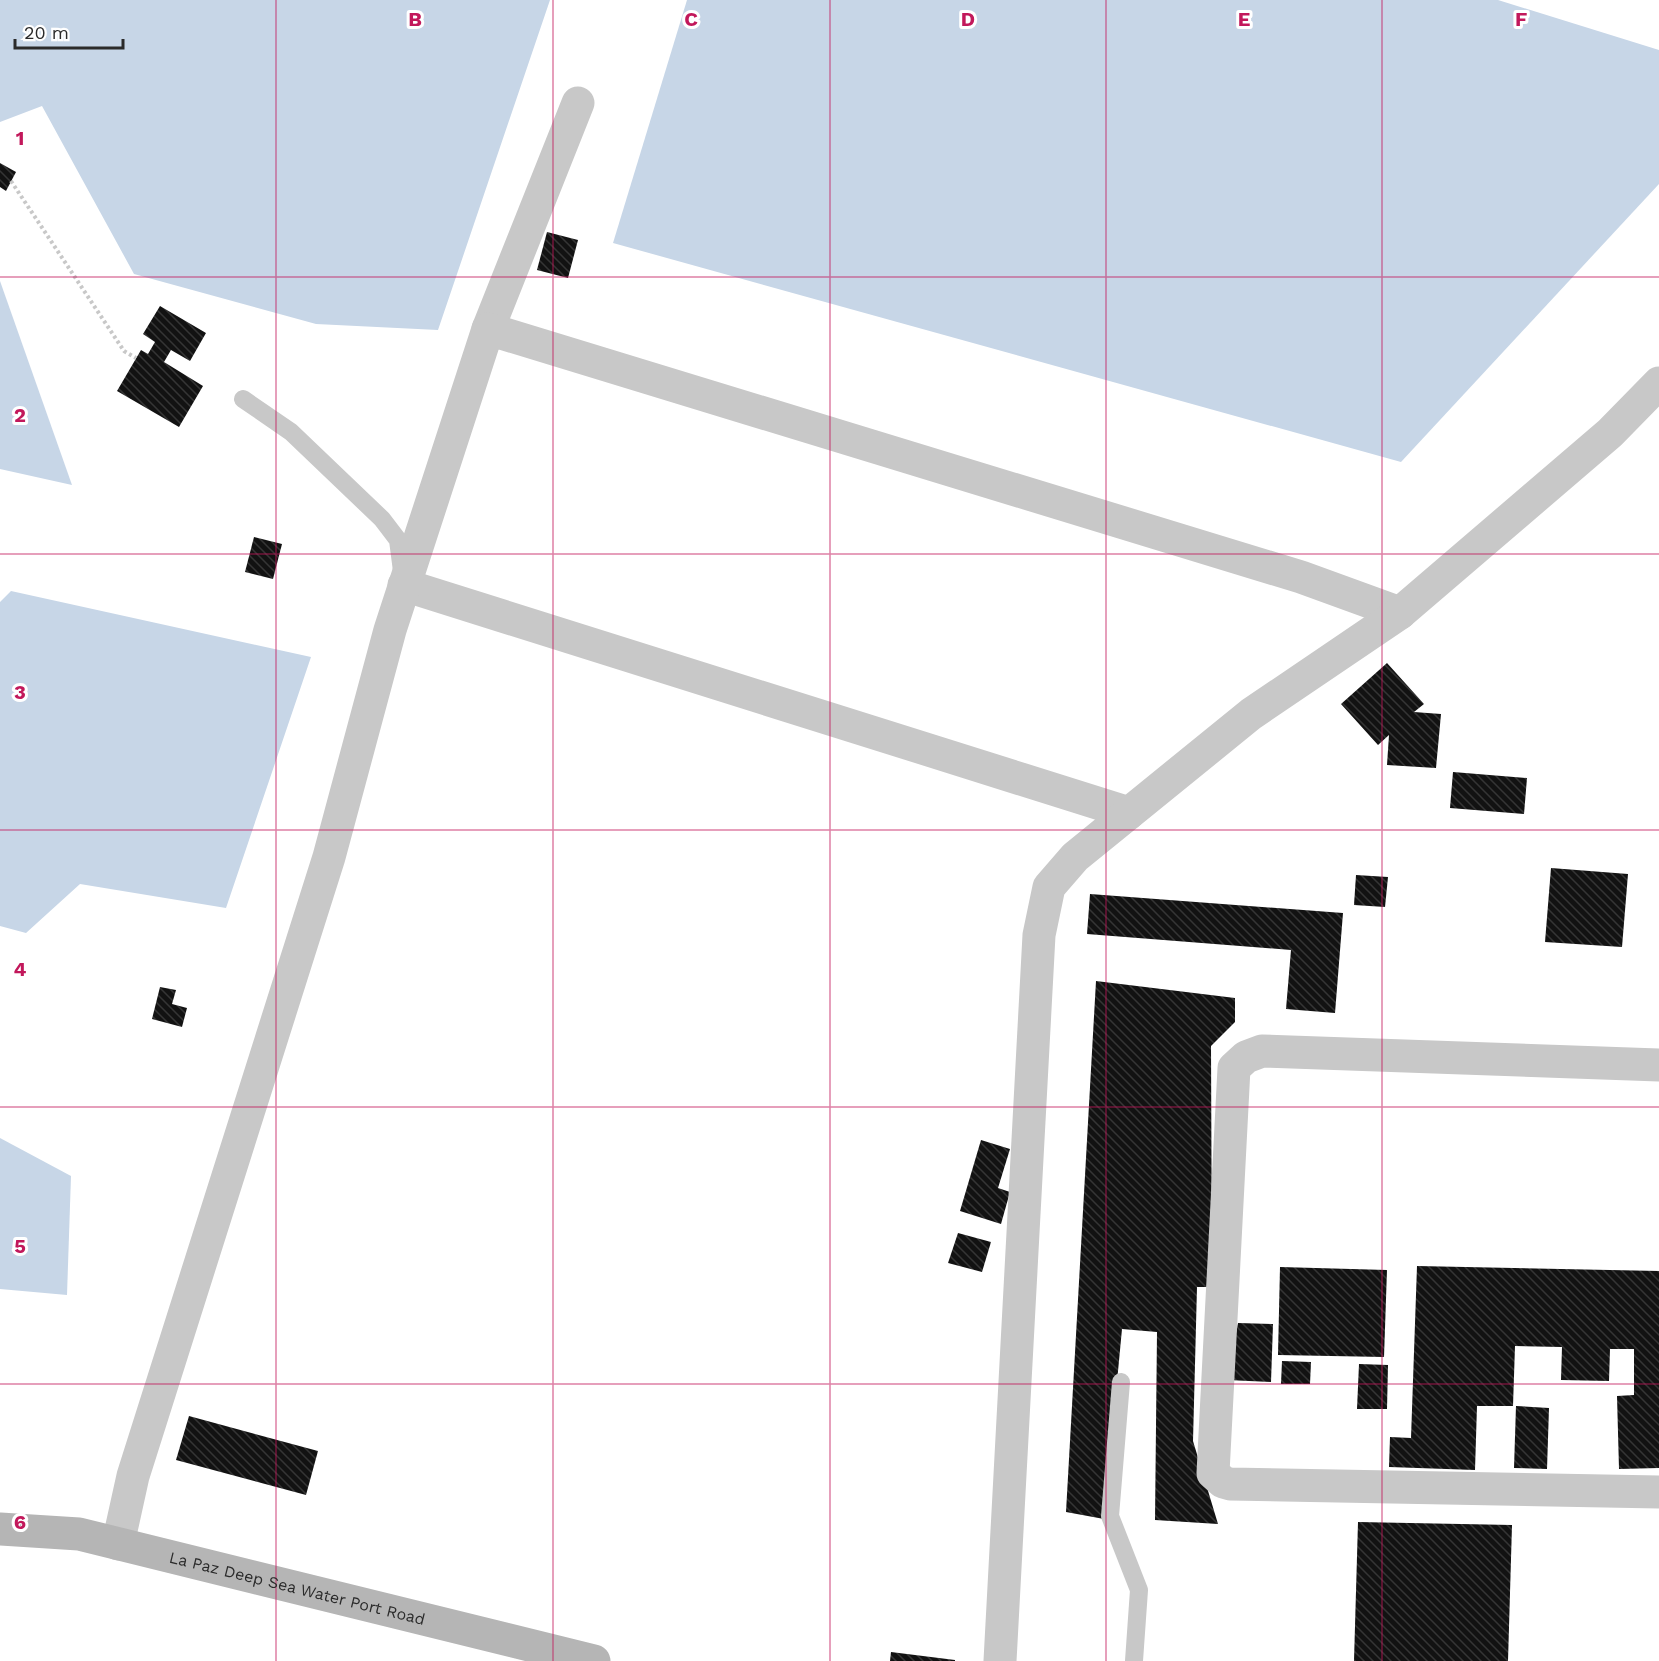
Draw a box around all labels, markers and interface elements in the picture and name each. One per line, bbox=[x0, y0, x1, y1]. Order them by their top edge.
text: B bbox=[408, 7, 422, 31]
text: C bbox=[684, 7, 698, 31]
text: D bbox=[961, 7, 975, 31]
text: E bbox=[1238, 7, 1250, 31]
text: F bbox=[1515, 7, 1527, 31]
scale bar bbox=[15, 12, 123, 50]
text: 20 m bbox=[24, 22, 69, 43]
text: 1 bbox=[16, 126, 24, 150]
text: 2 bbox=[14, 403, 26, 427]
text: 3 bbox=[14, 680, 26, 704]
text: 4 bbox=[14, 957, 27, 981]
text: 5 bbox=[14, 1234, 26, 1258]
text: 6 bbox=[14, 1510, 26, 1534]
street label: La Paz Deep Sea Water Port Road bbox=[167, 1548, 427, 1629]

